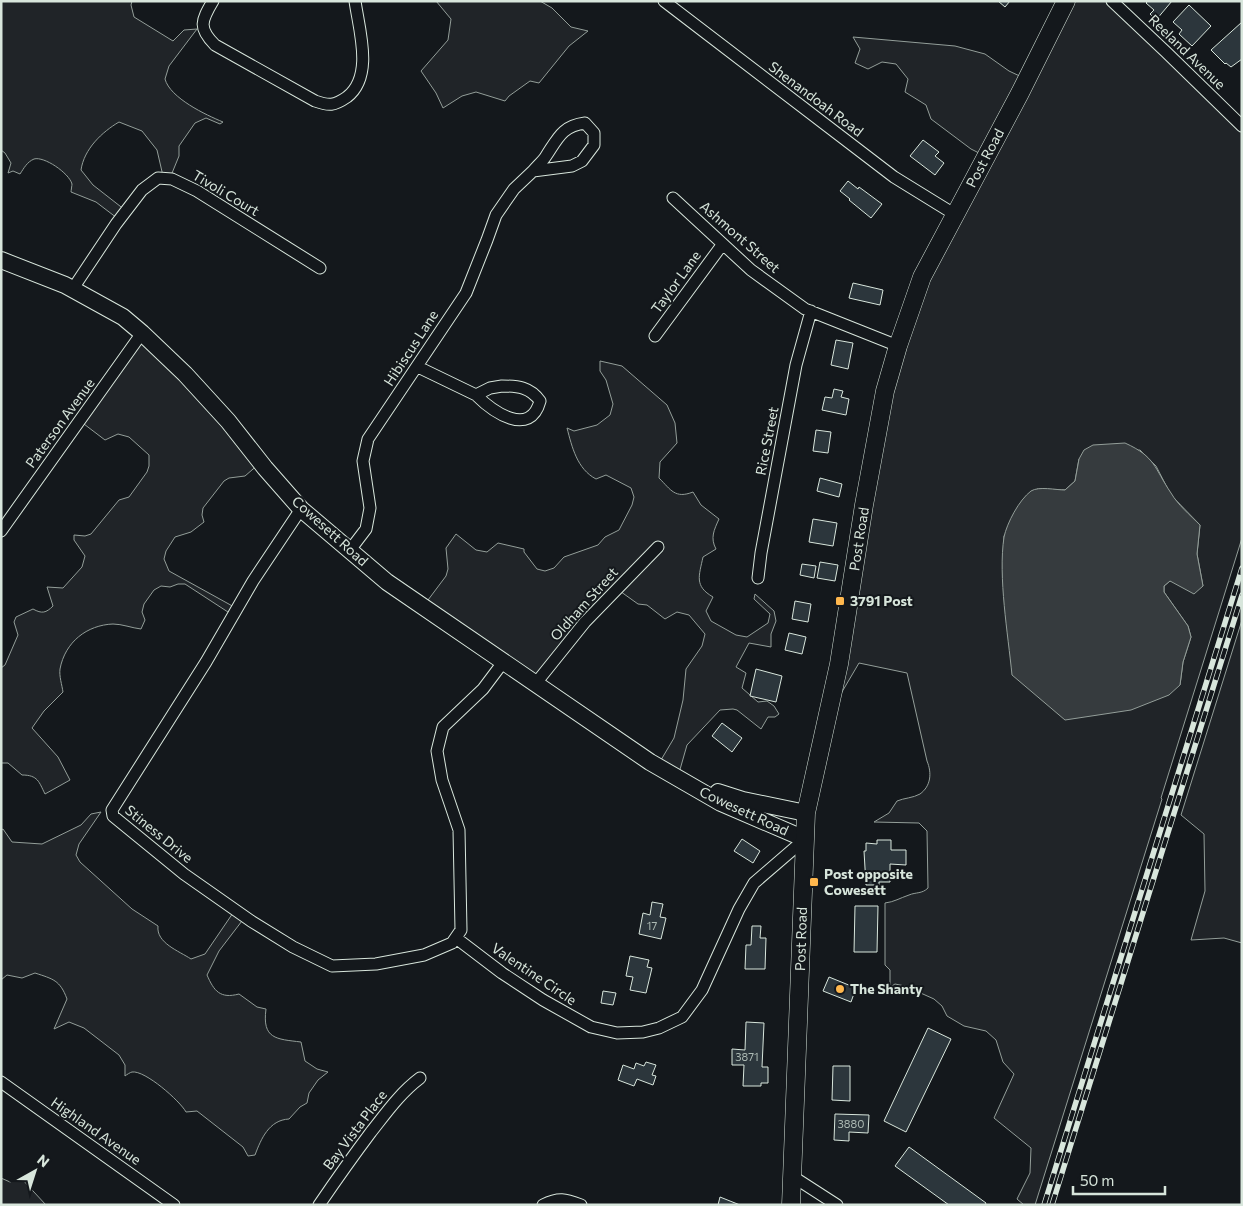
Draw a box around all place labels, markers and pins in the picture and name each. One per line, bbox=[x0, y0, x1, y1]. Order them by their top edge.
place label: 3791 Post bbox=[850, 592, 913, 609]
marker: 3791 Post bbox=[834, 595, 846, 607]
place label: Post opposite Cowesett bbox=[824, 865, 913, 898]
marker: Post opposite Cowesett bbox=[808, 876, 820, 888]
place label: The Shanty bbox=[850, 980, 923, 997]
marker: The Shanty bbox=[834, 983, 846, 995]

